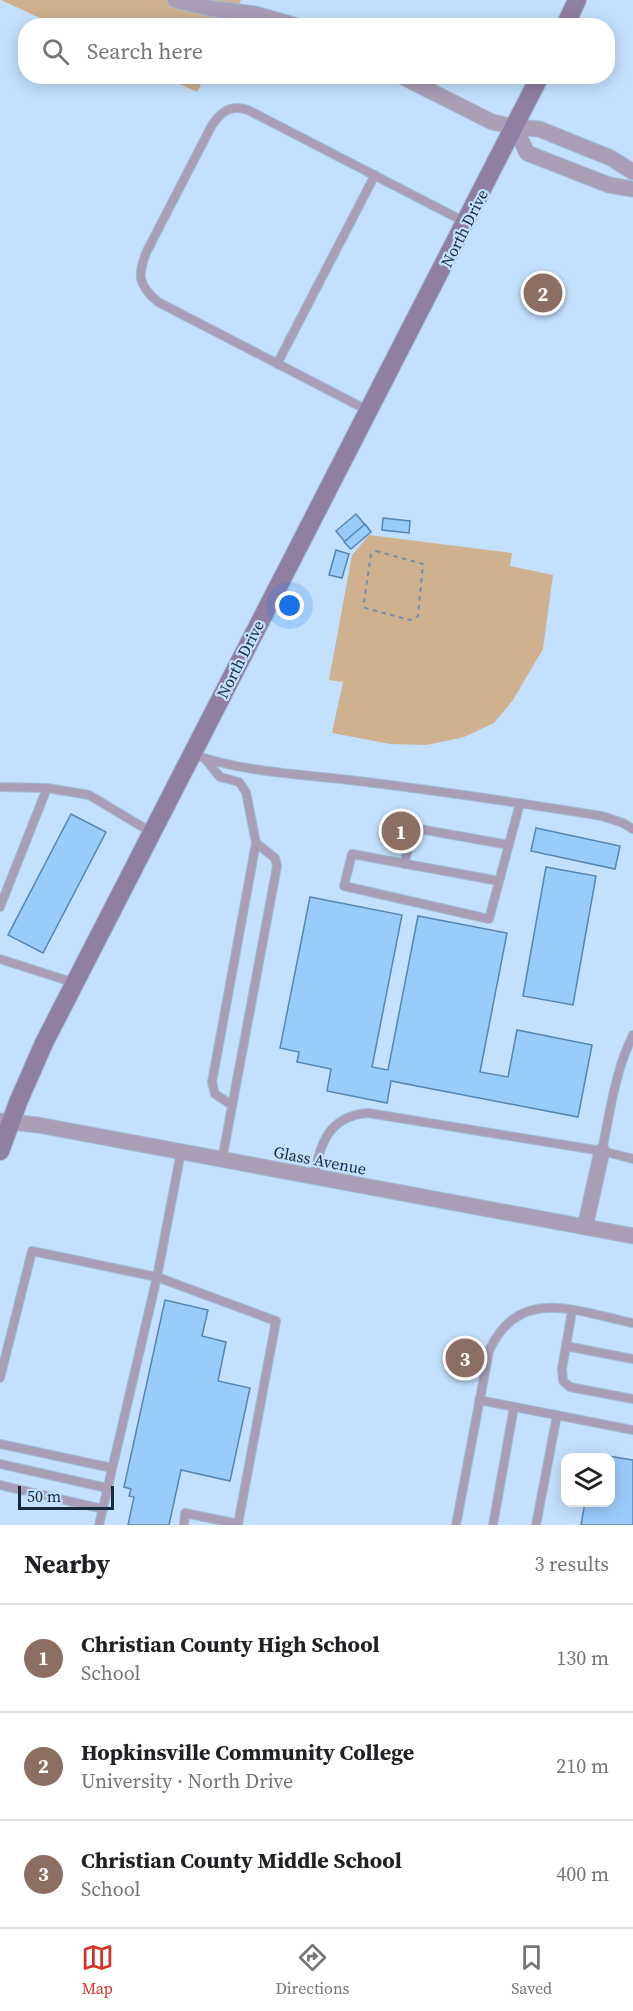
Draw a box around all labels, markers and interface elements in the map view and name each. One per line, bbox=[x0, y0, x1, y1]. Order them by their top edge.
search box bbox=[18, 18, 615, 84]
icon: search bbox=[39, 35, 72, 68]
text: Search here bbox=[87, 36, 203, 66]
street label: North Drive bbox=[435, 185, 493, 271]
pin: 2 bbox=[524, 270, 562, 316]
your location bbox=[275, 591, 304, 620]
street label: North Drive bbox=[211, 616, 269, 702]
pin: 1 bbox=[382, 808, 420, 854]
street label: Glass Avenue bbox=[272, 1140, 368, 1180]
pin: 3 bbox=[446, 1336, 484, 1380]
map controls bbox=[561, 1453, 615, 1507]
button: layers bbox=[561, 1453, 615, 1507]
scale bar bbox=[18, 1483, 114, 1510]
text: 50 m bbox=[27, 1485, 61, 1507]
text: Nearby bbox=[24, 1546, 110, 1582]
text: 3 results bbox=[534, 1550, 609, 1578]
text: Christian County High School bbox=[81, 1629, 380, 1659]
text: 1 bbox=[38, 1644, 49, 1672]
text: 130 m bbox=[556, 1644, 609, 1672]
text: School bbox=[81, 1659, 141, 1687]
text: Hopkinsville Community College bbox=[81, 1737, 414, 1767]
text: 2 bbox=[38, 1752, 49, 1780]
text: 210 m bbox=[556, 1752, 609, 1780]
text: University · North Drive bbox=[81, 1767, 293, 1795]
text: Christian County Middle School bbox=[81, 1845, 402, 1875]
text: 3 bbox=[38, 1860, 49, 1888]
text: 400 m bbox=[556, 1860, 609, 1888]
text: School bbox=[81, 1875, 141, 1903]
tab: Map bbox=[81, 1941, 114, 1999]
tab: Directions bbox=[275, 1941, 350, 1999]
tab: Saved bbox=[511, 1941, 552, 1999]

